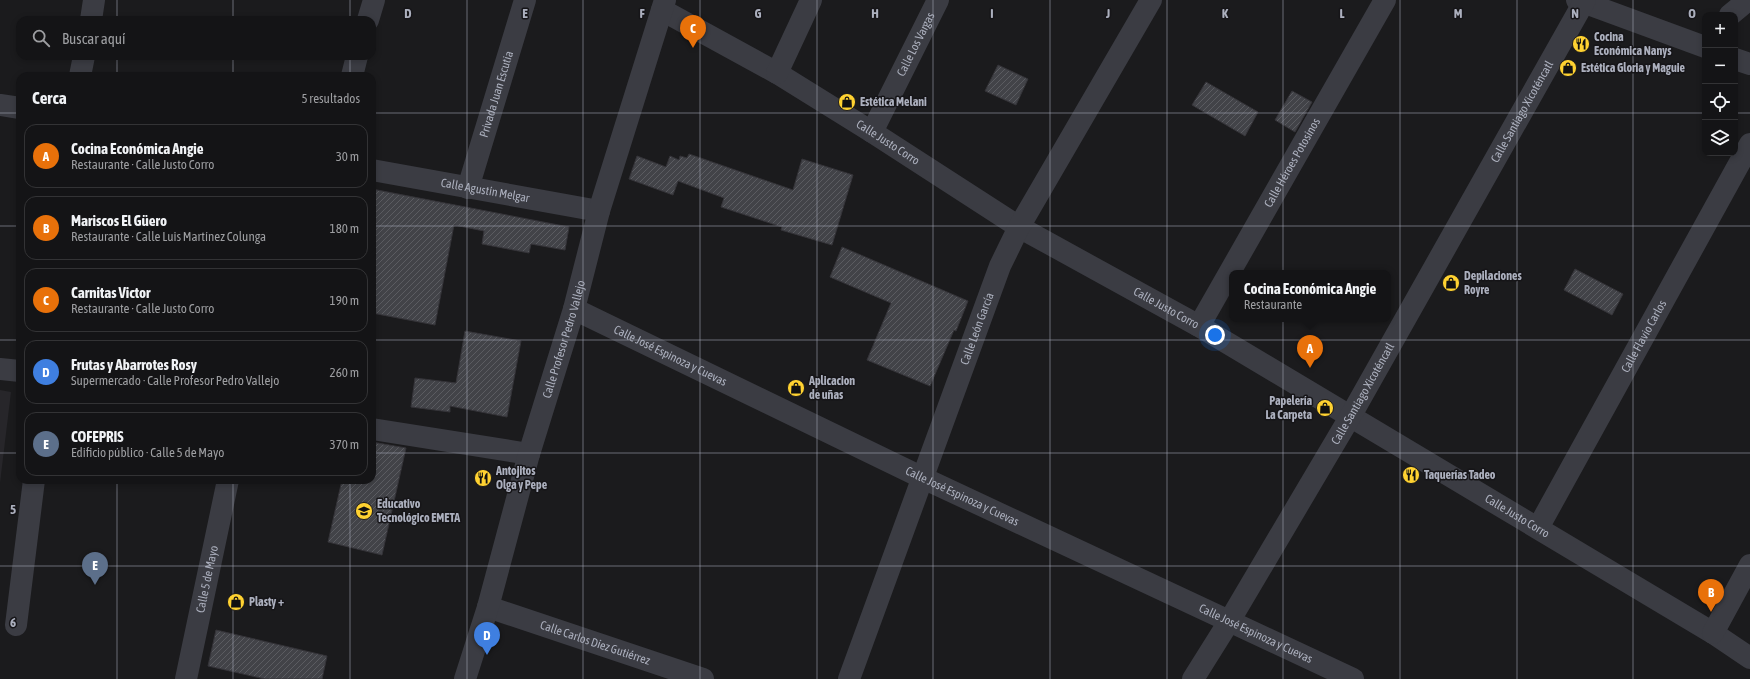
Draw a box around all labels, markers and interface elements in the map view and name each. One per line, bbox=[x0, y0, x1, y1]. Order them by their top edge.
text: D bbox=[404, 6, 412, 21]
text: E bbox=[522, 6, 528, 21]
text: F bbox=[639, 6, 645, 21]
text: G bbox=[755, 6, 762, 21]
text: H bbox=[871, 6, 879, 21]
text: I bbox=[990, 6, 994, 21]
text: J bbox=[1105, 6, 1110, 21]
text: K bbox=[1222, 6, 1229, 21]
text: L bbox=[1339, 6, 1345, 21]
text: M bbox=[1454, 6, 1463, 21]
text: N bbox=[1571, 6, 1579, 21]
text: O bbox=[1688, 6, 1696, 21]
street label: Calle Los Vargas bbox=[894, 10, 938, 79]
map controls bbox=[1702, 12, 1738, 156]
button: + bbox=[1702, 12, 1738, 48]
pin: C bbox=[680, 15, 706, 48]
search box bbox=[16, 16, 376, 60]
icon: search bbox=[30, 27, 52, 49]
text: Buscar aquí bbox=[62, 30, 125, 47]
place label: Cocina Económica Nanys bbox=[1594, 30, 1672, 58]
restaurant icon: Cocina Económica Nanys bbox=[1571, 34, 1591, 54]
button: − bbox=[1702, 48, 1738, 84]
street label: Privada Juan Escutia bbox=[477, 49, 516, 139]
street label: Calle Santiago Xicoténcatl bbox=[1488, 58, 1557, 165]
shop icon: Estética Gloria y Maguie bbox=[1558, 58, 1578, 78]
place label: Estética Gloria y Maguie bbox=[1581, 61, 1686, 75]
button: locate bbox=[1702, 84, 1738, 120]
text: Cerca bbox=[32, 88, 67, 108]
text: 5 resultados bbox=[301, 91, 360, 106]
shop icon: Estética Melani bbox=[837, 92, 857, 112]
place label: Estética Melani bbox=[860, 95, 927, 109]
street label: Calle Héroes Potosinos bbox=[1261, 116, 1323, 210]
street label: Calle Justo Corro bbox=[854, 117, 923, 168]
button: layers bbox=[1702, 120, 1738, 156]
text: Cocina Económica Angie bbox=[71, 140, 204, 157]
text: A bbox=[43, 149, 49, 164]
text: 30 m bbox=[336, 149, 359, 164]
text: Restaurante · Calle Justo Corro bbox=[71, 157, 214, 172]
street label: Calle Agustín Melgar bbox=[440, 176, 531, 205]
text: Mariscos El Güero bbox=[71, 212, 167, 229]
text: B bbox=[43, 221, 49, 236]
text: 180 m bbox=[330, 221, 359, 236]
text: Restaurante · Calle Luis Martínez Colunga bbox=[71, 229, 266, 244]
place label: Depilaciones Royre bbox=[1464, 269, 1522, 297]
popup bbox=[1229, 270, 1391, 322]
shop icon: Depilaciones Royre bbox=[1441, 273, 1461, 293]
street label: Calle Profesor Pedro Vallejo bbox=[540, 279, 588, 400]
text: Cocina Económica Angie bbox=[1244, 280, 1376, 297]
text: Carnitas Victor bbox=[71, 284, 151, 301]
street label: Calle Justo Corro bbox=[1131, 284, 1202, 332]
street label: Calle León García bbox=[957, 291, 997, 367]
text: C bbox=[43, 293, 49, 308]
text: 190 m bbox=[330, 293, 359, 308]
text: Restaurante bbox=[1244, 297, 1302, 312]
street label: Calle Flavio Carlos bbox=[1618, 298, 1669, 375]
text: Restaurante · Calle Justo Corro bbox=[71, 301, 214, 316]
street label: Calle José Espinoza y Cuevas bbox=[612, 322, 729, 389]
your location bbox=[1205, 325, 1225, 345]
pin: A bbox=[1297, 335, 1323, 368]
street label: Calle Santiago Xicoténcatl bbox=[1328, 340, 1398, 447]
text: Frutas y Abarrotes Rosy bbox=[71, 356, 197, 373]
text: D bbox=[42, 365, 50, 380]
text: 260 m bbox=[330, 365, 359, 380]
text: Supermercado · Calle Profesor Pedro Vallejo bbox=[71, 373, 279, 388]
place label: Aplicacion de uñas bbox=[808, 374, 855, 402]
shop icon: Aplicacion de uñas bbox=[786, 378, 806, 398]
place label: Papelería La Carpeta bbox=[1265, 394, 1312, 422]
shop icon: Papelería La Carpeta bbox=[1315, 398, 1335, 418]
text: COFEPRIS bbox=[71, 428, 124, 445]
text: E bbox=[43, 437, 49, 452]
text: 370 m bbox=[330, 437, 359, 452]
text: Edificio público · Calle 5 de Mayo bbox=[71, 445, 224, 460]
place label: Antojitos Olga y Pepe bbox=[495, 464, 548, 492]
street label: Calle José Espinoza y Cuevas bbox=[903, 464, 1021, 529]
restaurant icon: Taquerías Tadeo bbox=[1401, 465, 1421, 485]
restaurant icon: Antojitos Olga y Pepe bbox=[473, 468, 493, 488]
place label: Taquerías Tadeo bbox=[1424, 468, 1496, 482]
street label: Calle Justo Corro bbox=[1482, 491, 1552, 541]
place label: Educativo Tecnológico EMETA bbox=[377, 497, 460, 525]
school or university icon: Educativo Tecnológico EMETA bbox=[354, 501, 374, 521]
text: 5 bbox=[10, 502, 16, 517]
street label: Calle 5 de Mayo bbox=[193, 544, 221, 614]
pin: E bbox=[82, 552, 108, 585]
pin: B bbox=[1698, 579, 1724, 612]
shop icon: Plasty + bbox=[226, 592, 246, 612]
place label: Plasty + bbox=[249, 595, 284, 609]
street label: Calle José Espinoza y Cuevas bbox=[1197, 601, 1315, 666]
text: 6 bbox=[10, 615, 16, 630]
street label: Calle Carlos Díez Gutiérrez bbox=[538, 618, 653, 668]
pin: D bbox=[474, 622, 500, 655]

